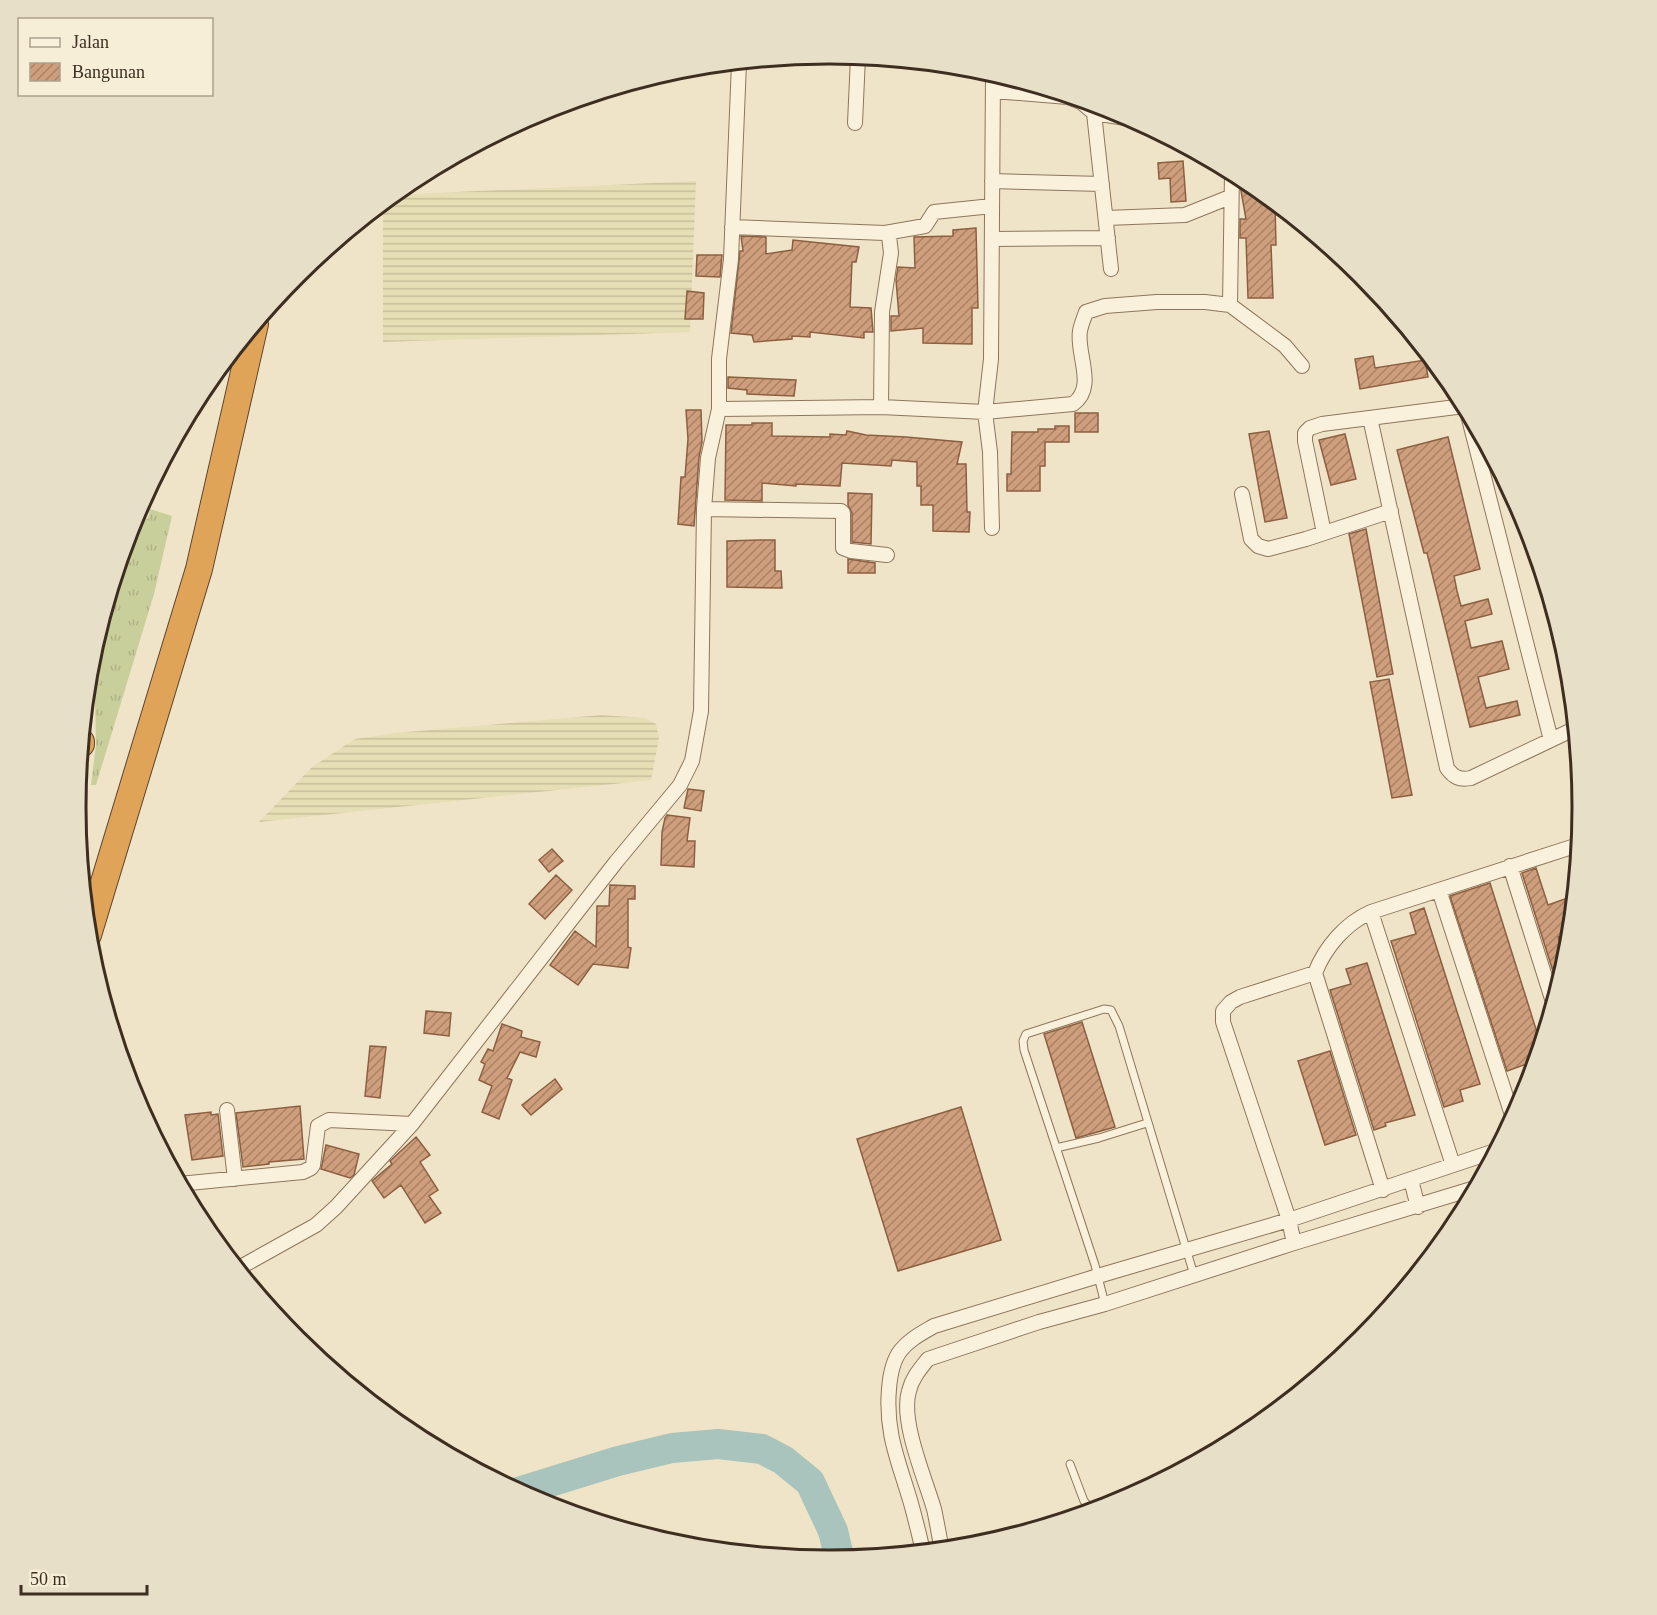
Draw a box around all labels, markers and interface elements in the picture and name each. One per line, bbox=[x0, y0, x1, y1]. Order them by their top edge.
legend bbox=[18, 18, 213, 96]
text: Jalan bbox=[72, 32, 109, 52]
text: Bangunan bbox=[72, 62, 145, 82]
scale bar bbox=[21, 1558, 147, 1596]
text: 50 m bbox=[30, 1569, 67, 1589]

